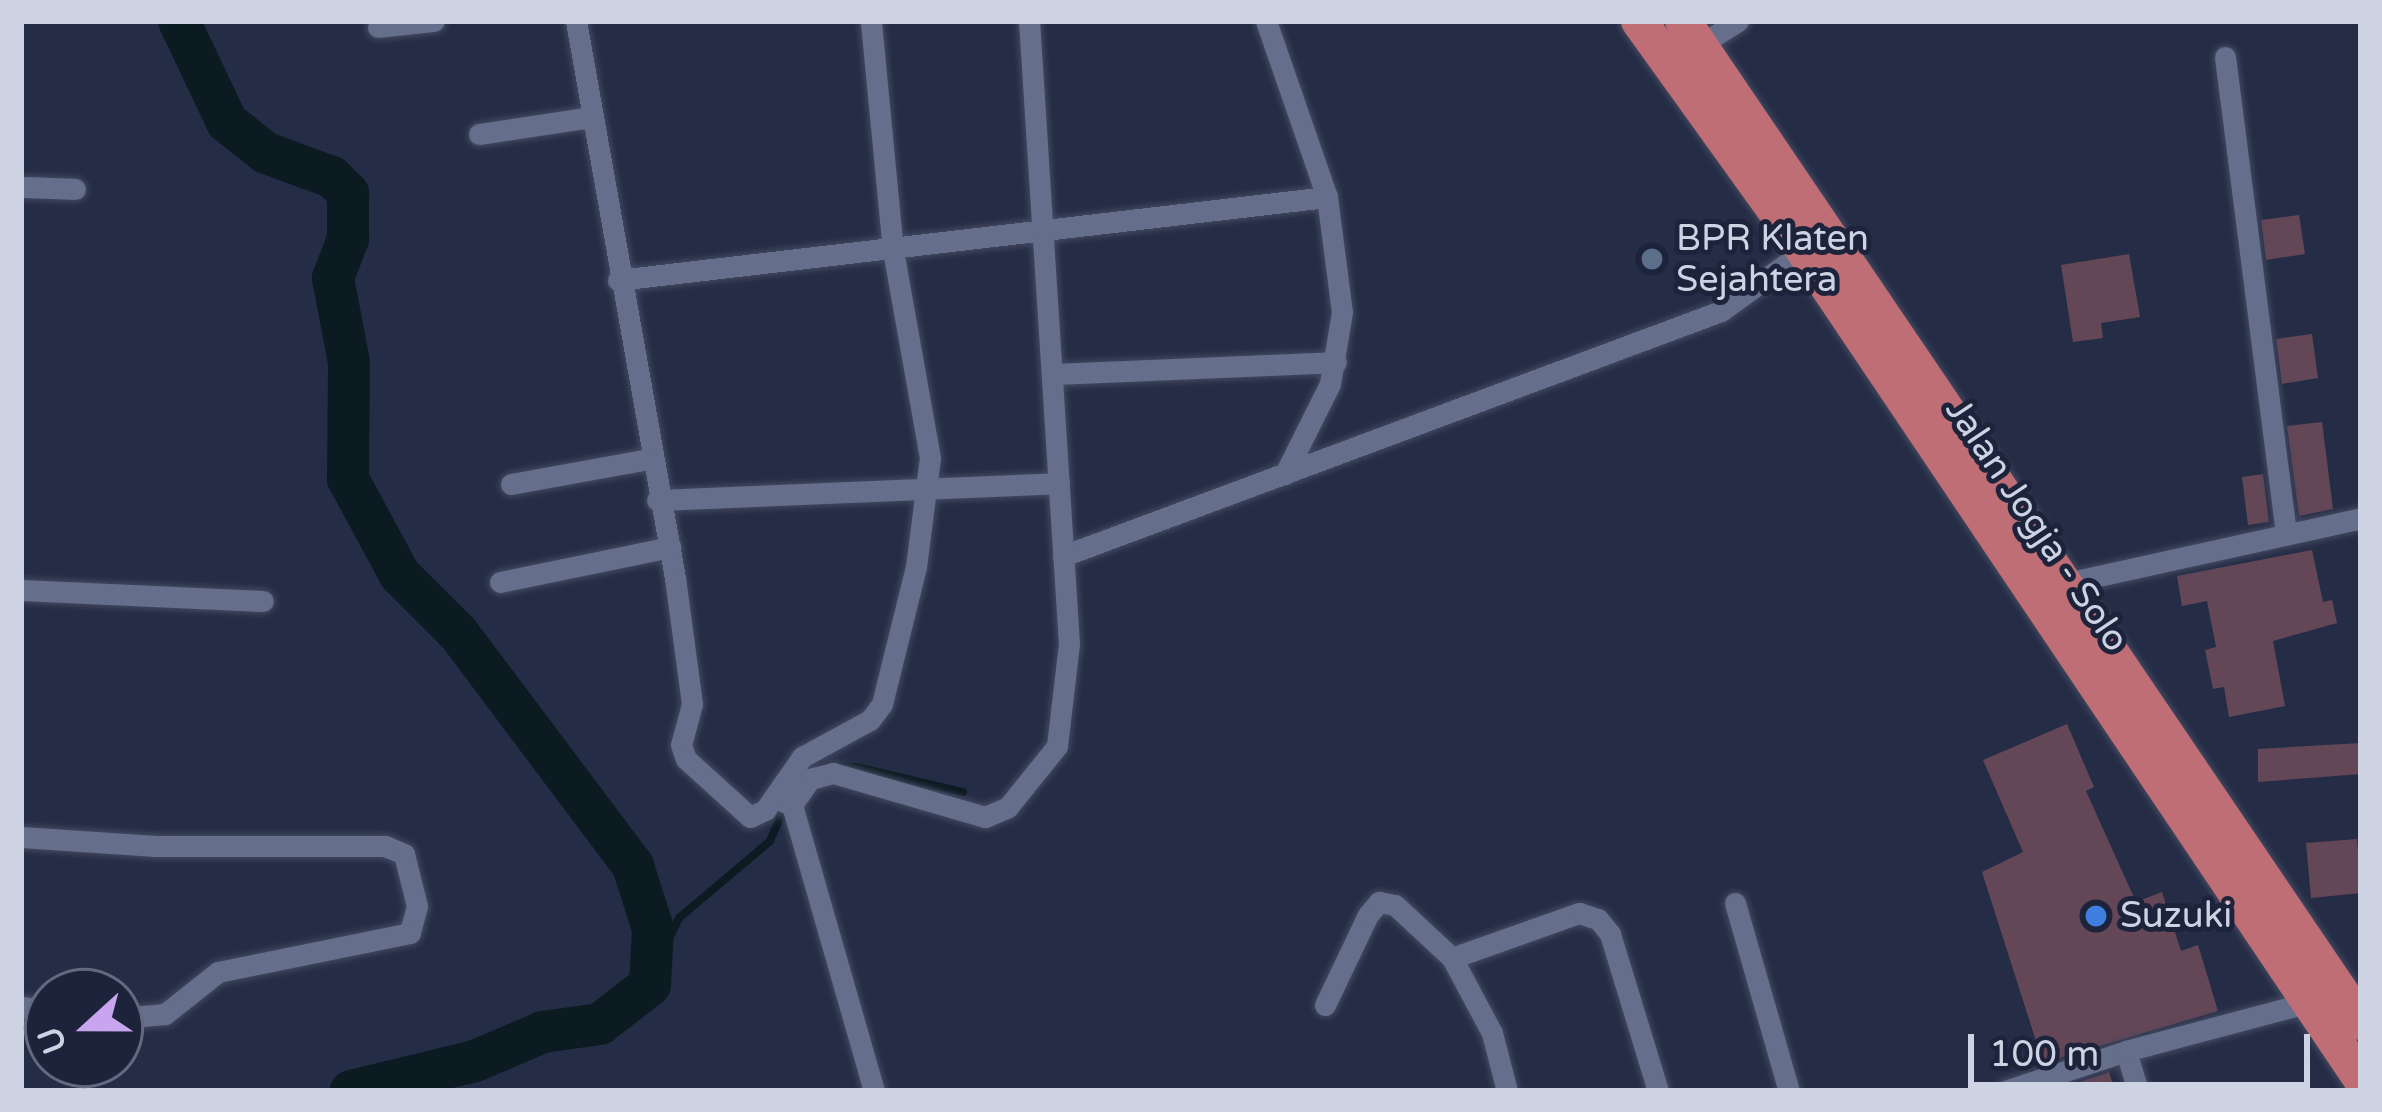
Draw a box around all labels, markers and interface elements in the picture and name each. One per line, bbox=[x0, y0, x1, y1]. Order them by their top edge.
place label: BPR Klaten Sejahtera bbox=[1676, 216, 1869, 301]
marker: BPR Klaten Sejahtera bbox=[1639, 246, 1665, 272]
street label: Jalan Jogja - Solo bbox=[1936, 390, 2138, 660]
place label: Suzuki bbox=[2120, 894, 2232, 938]
marker: Suzuki bbox=[2083, 903, 2109, 929]
north arrow bbox=[24, 968, 144, 1088]
scale bar bbox=[1974, 1010, 2316, 1084]
text: U bbox=[30, 1021, 75, 1059]
text: 100 m bbox=[1989, 1033, 2099, 1076]

